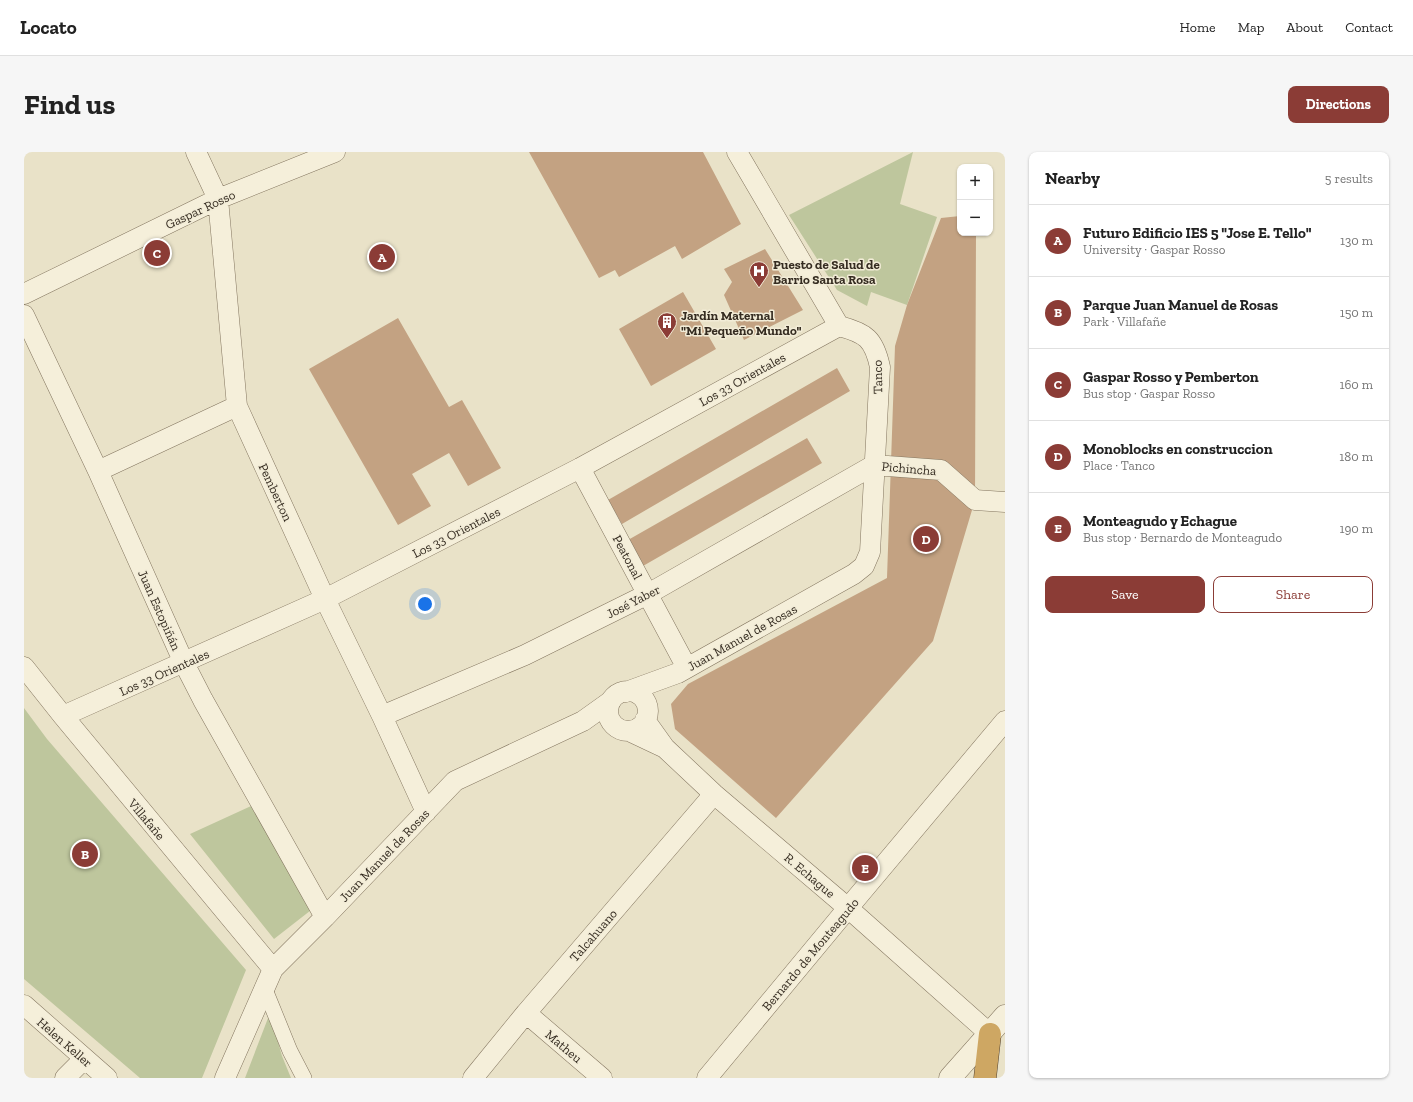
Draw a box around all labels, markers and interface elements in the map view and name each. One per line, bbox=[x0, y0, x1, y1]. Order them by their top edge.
text: Locato bbox=[20, 16, 77, 39]
text: Home bbox=[1180, 19, 1216, 36]
text: Map bbox=[1238, 19, 1264, 36]
text: About bbox=[1286, 19, 1323, 36]
text: Contact bbox=[1345, 19, 1393, 36]
button: Directions bbox=[1288, 86, 1389, 123]
text: Find us bbox=[24, 88, 115, 121]
map controls bbox=[957, 164, 993, 236]
button: + bbox=[957, 164, 993, 200]
text: Nearby bbox=[1045, 168, 1100, 188]
text: 5 results bbox=[1325, 171, 1373, 186]
street label: Gaspar Rosso bbox=[163, 187, 238, 232]
button: − bbox=[957, 200, 993, 236]
text: Futuro Edificio IES 5 "Jose E. Tello" bbox=[1083, 224, 1311, 242]
text: A bbox=[1054, 233, 1062, 248]
text: 130 m bbox=[1340, 233, 1373, 248]
pin: C bbox=[144, 238, 170, 268]
pin: A bbox=[369, 242, 395, 272]
text: University · Gaspar Rosso bbox=[1083, 242, 1225, 257]
place label: Puesto de Salud de Barrio Santa Rosa bbox=[773, 257, 881, 287]
hospital icon: Puesto de Salud de Barrio Santa Rosa bbox=[748, 260, 770, 288]
text: Parque Juan Manuel de Rosas bbox=[1083, 296, 1278, 314]
text: B bbox=[1054, 305, 1062, 320]
text: 150 m bbox=[1340, 305, 1373, 320]
place label: Jardín Maternal "Mi Pequeño Mundo" bbox=[681, 308, 802, 338]
building icon: Jardín Maternal "Mi Pequeño Mundo" bbox=[656, 311, 678, 339]
text: Park · Villafañe bbox=[1083, 314, 1166, 329]
street label: Los 33 Orientales bbox=[696, 349, 788, 409]
street label: Tanco bbox=[870, 359, 885, 394]
text: Gaspar Rosso y Pemberton bbox=[1083, 368, 1259, 386]
text: C bbox=[1054, 377, 1062, 392]
text: 160 m bbox=[1339, 377, 1373, 392]
text: Bus stop · Gaspar Rosso bbox=[1083, 386, 1215, 401]
text: Monoblocks en construccion bbox=[1083, 440, 1273, 458]
text: D bbox=[1053, 449, 1063, 464]
text: 180 m bbox=[1339, 449, 1373, 464]
text: Place · Tanco bbox=[1083, 458, 1155, 473]
street label: Pichincha bbox=[881, 459, 938, 478]
street label: Pemberton bbox=[256, 461, 296, 524]
street label: Los 33 Orientales bbox=[410, 504, 503, 561]
text: Monteagudo y Echague bbox=[1083, 512, 1237, 530]
text: E bbox=[1054, 521, 1062, 536]
text: 190 m bbox=[1339, 521, 1373, 536]
pin: D bbox=[913, 524, 939, 554]
text: Bus stop · Bernardo de Monteagudo bbox=[1083, 530, 1282, 545]
street label: Peatonal bbox=[610, 532, 646, 583]
street label: Juan Estopiñán bbox=[135, 568, 184, 653]
button: Save bbox=[1045, 576, 1205, 613]
button: Share bbox=[1213, 576, 1373, 613]
street label: José Yaber bbox=[604, 581, 663, 621]
your location bbox=[415, 594, 435, 614]
street label: Juan Manuel de Rosas bbox=[685, 601, 800, 674]
street label: Los 33 Orientales bbox=[117, 646, 212, 699]
street label: Villafañe bbox=[124, 795, 168, 843]
street label: Juan Manuel de Rosas bbox=[336, 806, 433, 905]
pin: B bbox=[72, 839, 98, 869]
street label: R. Echague bbox=[781, 850, 838, 901]
pin: E bbox=[852, 853, 878, 883]
street label: Bernardo de Monteagudo bbox=[759, 895, 862, 1014]
street label: Talcahuano bbox=[566, 906, 620, 965]
street label: Helen Keller bbox=[34, 1014, 95, 1070]
street label: Matheu bbox=[542, 1027, 586, 1066]

